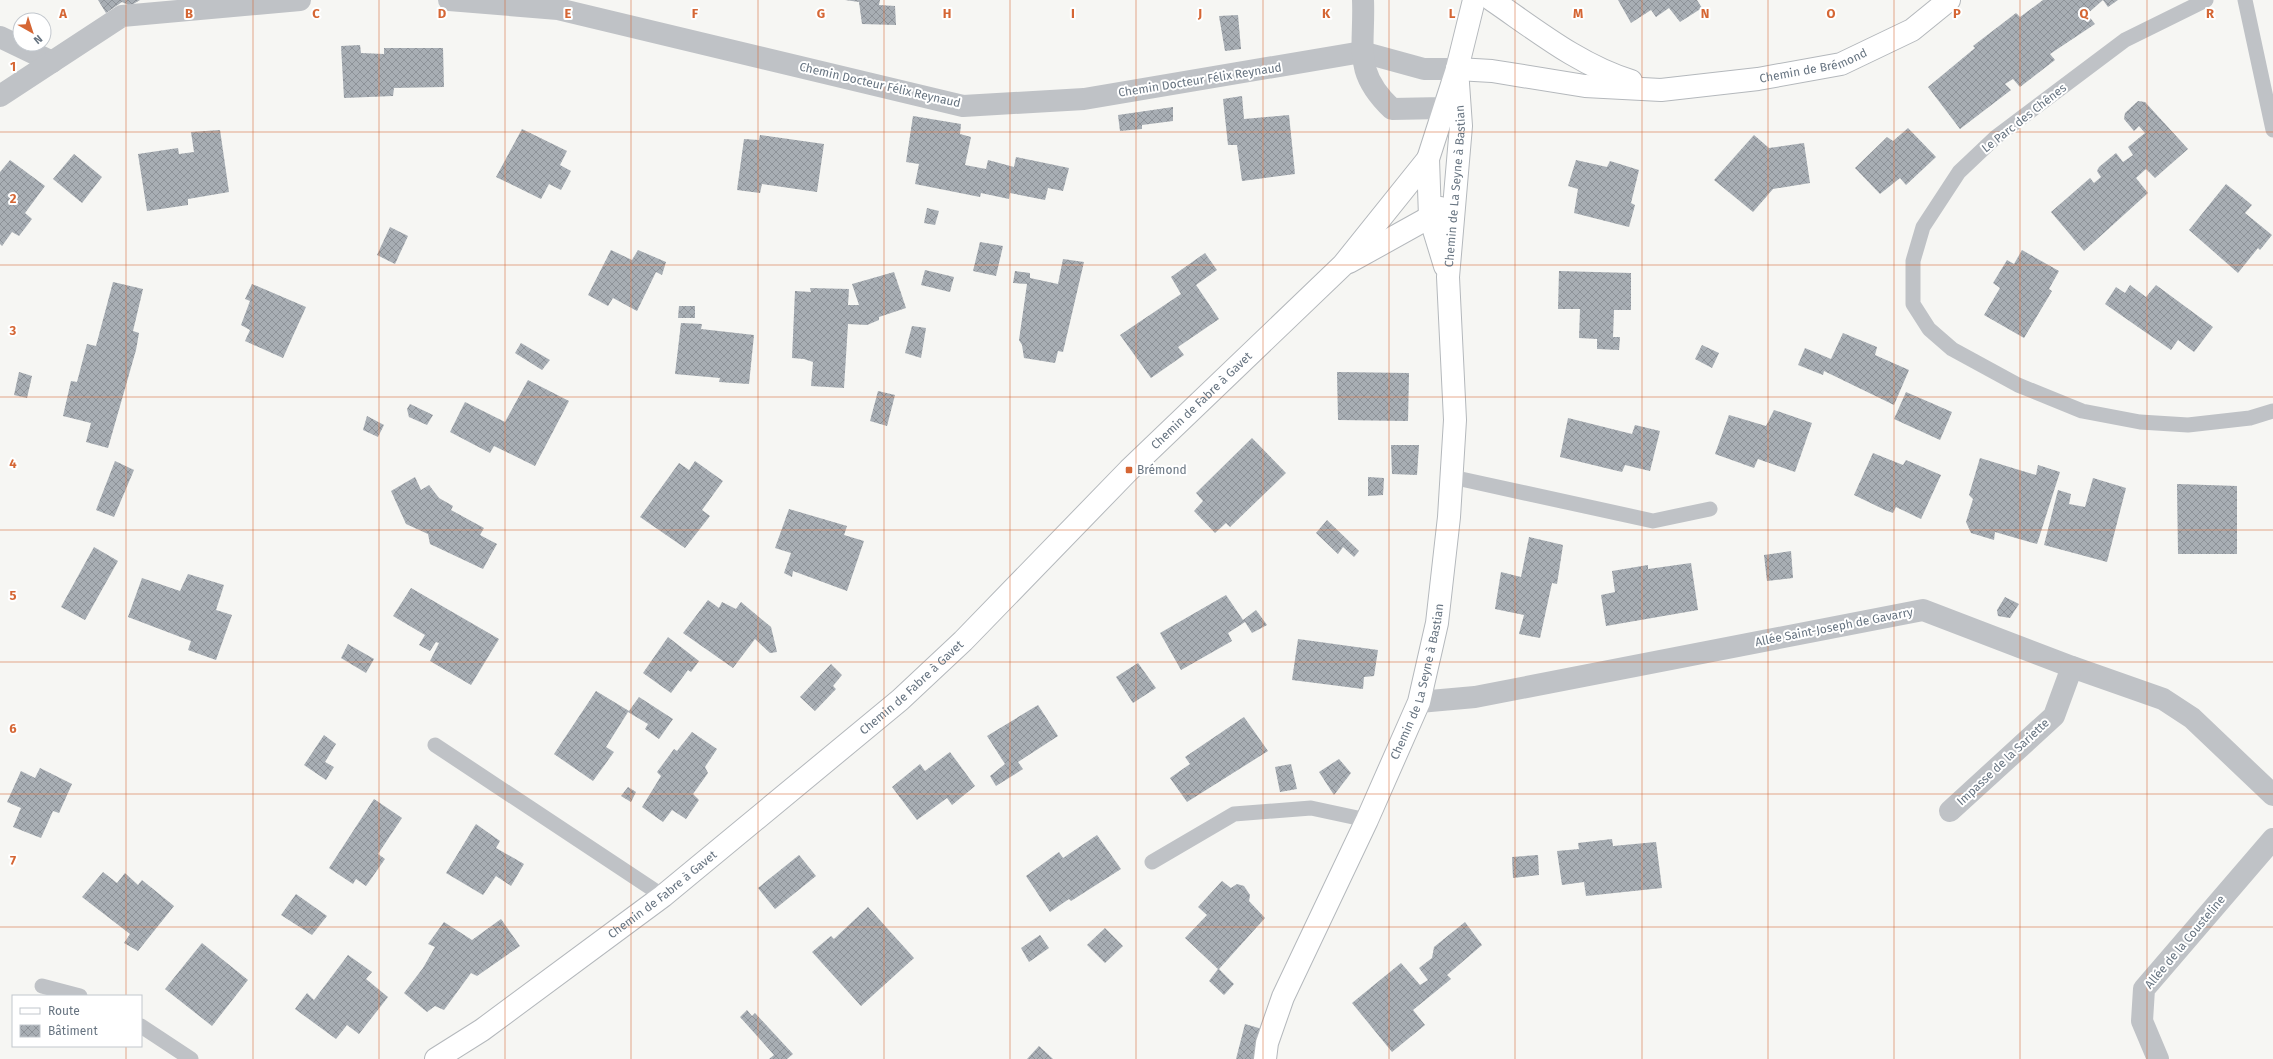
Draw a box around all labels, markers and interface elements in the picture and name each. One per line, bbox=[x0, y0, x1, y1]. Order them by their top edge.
text: A bbox=[58, 6, 67, 21]
text: B bbox=[185, 6, 193, 21]
text: C bbox=[312, 6, 320, 21]
text: D bbox=[438, 6, 447, 21]
text: E bbox=[565, 6, 572, 21]
text: F bbox=[692, 6, 699, 21]
text: G bbox=[817, 6, 825, 21]
text: H bbox=[943, 6, 951, 21]
text: I bbox=[1071, 6, 1075, 21]
text: J bbox=[1197, 6, 1202, 21]
text: K bbox=[1322, 6, 1331, 21]
text: L bbox=[1449, 6, 1456, 21]
text: M bbox=[1573, 6, 1583, 21]
text: N bbox=[1701, 6, 1709, 21]
text: O bbox=[1827, 6, 1836, 21]
text: P bbox=[1953, 6, 1961, 21]
text: Q bbox=[2080, 6, 2090, 21]
text: R bbox=[2206, 6, 2215, 21]
north arrow bbox=[12, 12, 52, 52]
text: N bbox=[31, 32, 45, 47]
street label: Chemin de Brémond bbox=[1758, 46, 1869, 86]
text: 1 bbox=[10, 59, 16, 74]
street label: Chemin Docteur Félix Reynaud bbox=[798, 60, 962, 110]
street label: Chemin Docteur Félix Reynaud bbox=[1117, 60, 1283, 100]
street label: Le Parc des Chênes bbox=[1979, 80, 2069, 155]
street label: Chemin de La Seyne à Bastian bbox=[1442, 105, 1468, 268]
text: 2 bbox=[10, 191, 17, 206]
text: 3 bbox=[9, 323, 17, 338]
street label: Chemin de Fabre à Gavet bbox=[1148, 349, 1255, 452]
text: 4 bbox=[9, 456, 17, 471]
place label: Brémond bbox=[1137, 463, 1187, 477]
marker: Brémond bbox=[1124, 465, 1134, 475]
text: 5 bbox=[10, 588, 17, 603]
street label: Chemin de La Seyne à Bastian bbox=[1388, 603, 1446, 762]
street label: Allée Saint-Joseph de Gavarry bbox=[1754, 605, 1914, 649]
street label: Chemin de Fabre à Gavet bbox=[857, 637, 967, 737]
street label: Impasse de la Sariette bbox=[1954, 716, 2052, 808]
text: 6 bbox=[9, 721, 17, 736]
street label: Chemin de Fabre à Gavet bbox=[605, 847, 720, 941]
text: 7 bbox=[10, 853, 16, 868]
street label: Allée de la Cousteline bbox=[2142, 893, 2228, 991]
legend bbox=[12, 995, 142, 1047]
text: Route bbox=[48, 1004, 80, 1018]
text: Bâtiment bbox=[48, 1024, 98, 1038]

